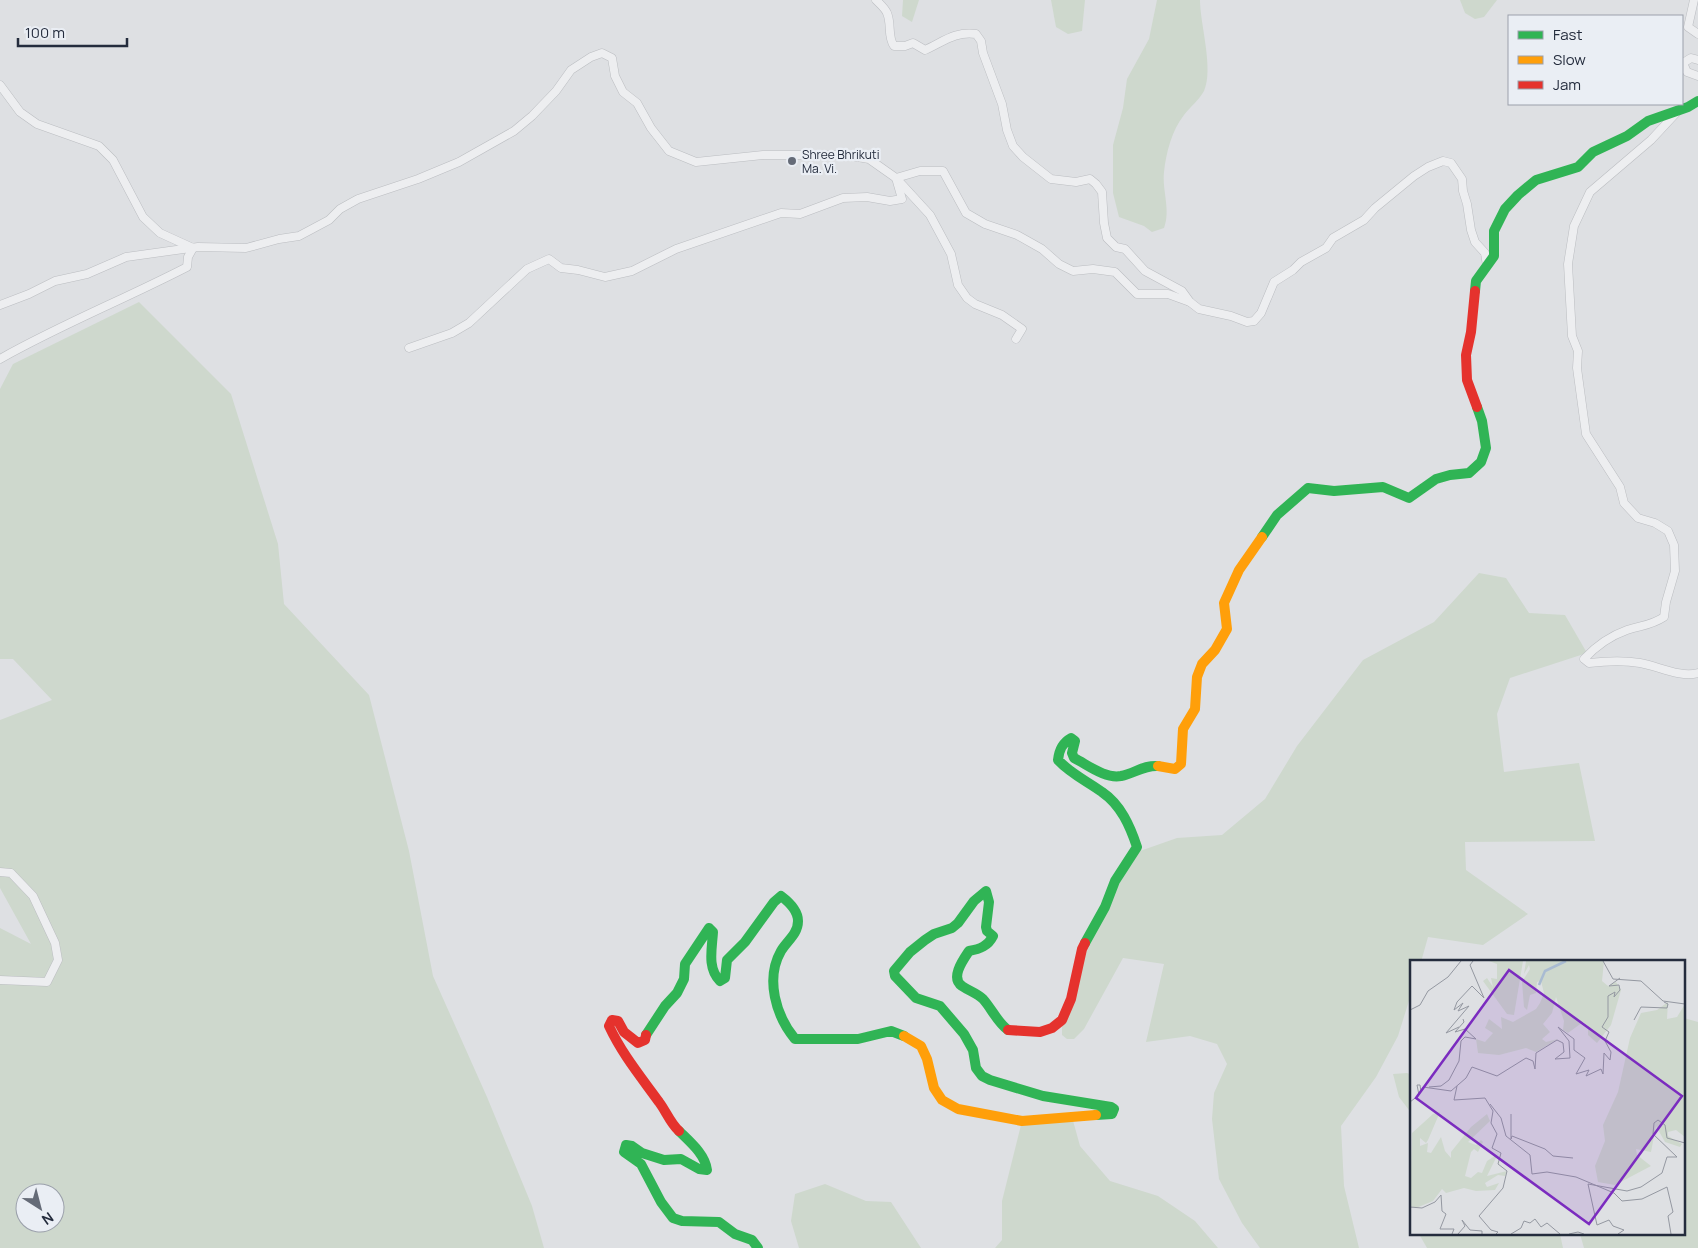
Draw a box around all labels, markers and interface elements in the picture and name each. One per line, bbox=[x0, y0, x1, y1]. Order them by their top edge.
scale bar bbox=[18, 15, 126, 47]
legend bbox=[1508, 15, 1683, 105]
text: 100 m bbox=[25, 22, 65, 43]
text: Fast bbox=[1553, 24, 1582, 45]
text: Slow bbox=[1553, 49, 1586, 70]
text: Jam bbox=[1553, 74, 1581, 95]
place label: Shree Bhrikuti Ma. Vi. bbox=[802, 146, 879, 177]
marker: Shree Bhrikuti Ma. Vi. bbox=[786, 155, 798, 167]
inset map bbox=[1410, 960, 1686, 1236]
north arrow bbox=[15, 1183, 65, 1233]
text: N bbox=[38, 1208, 58, 1230]

